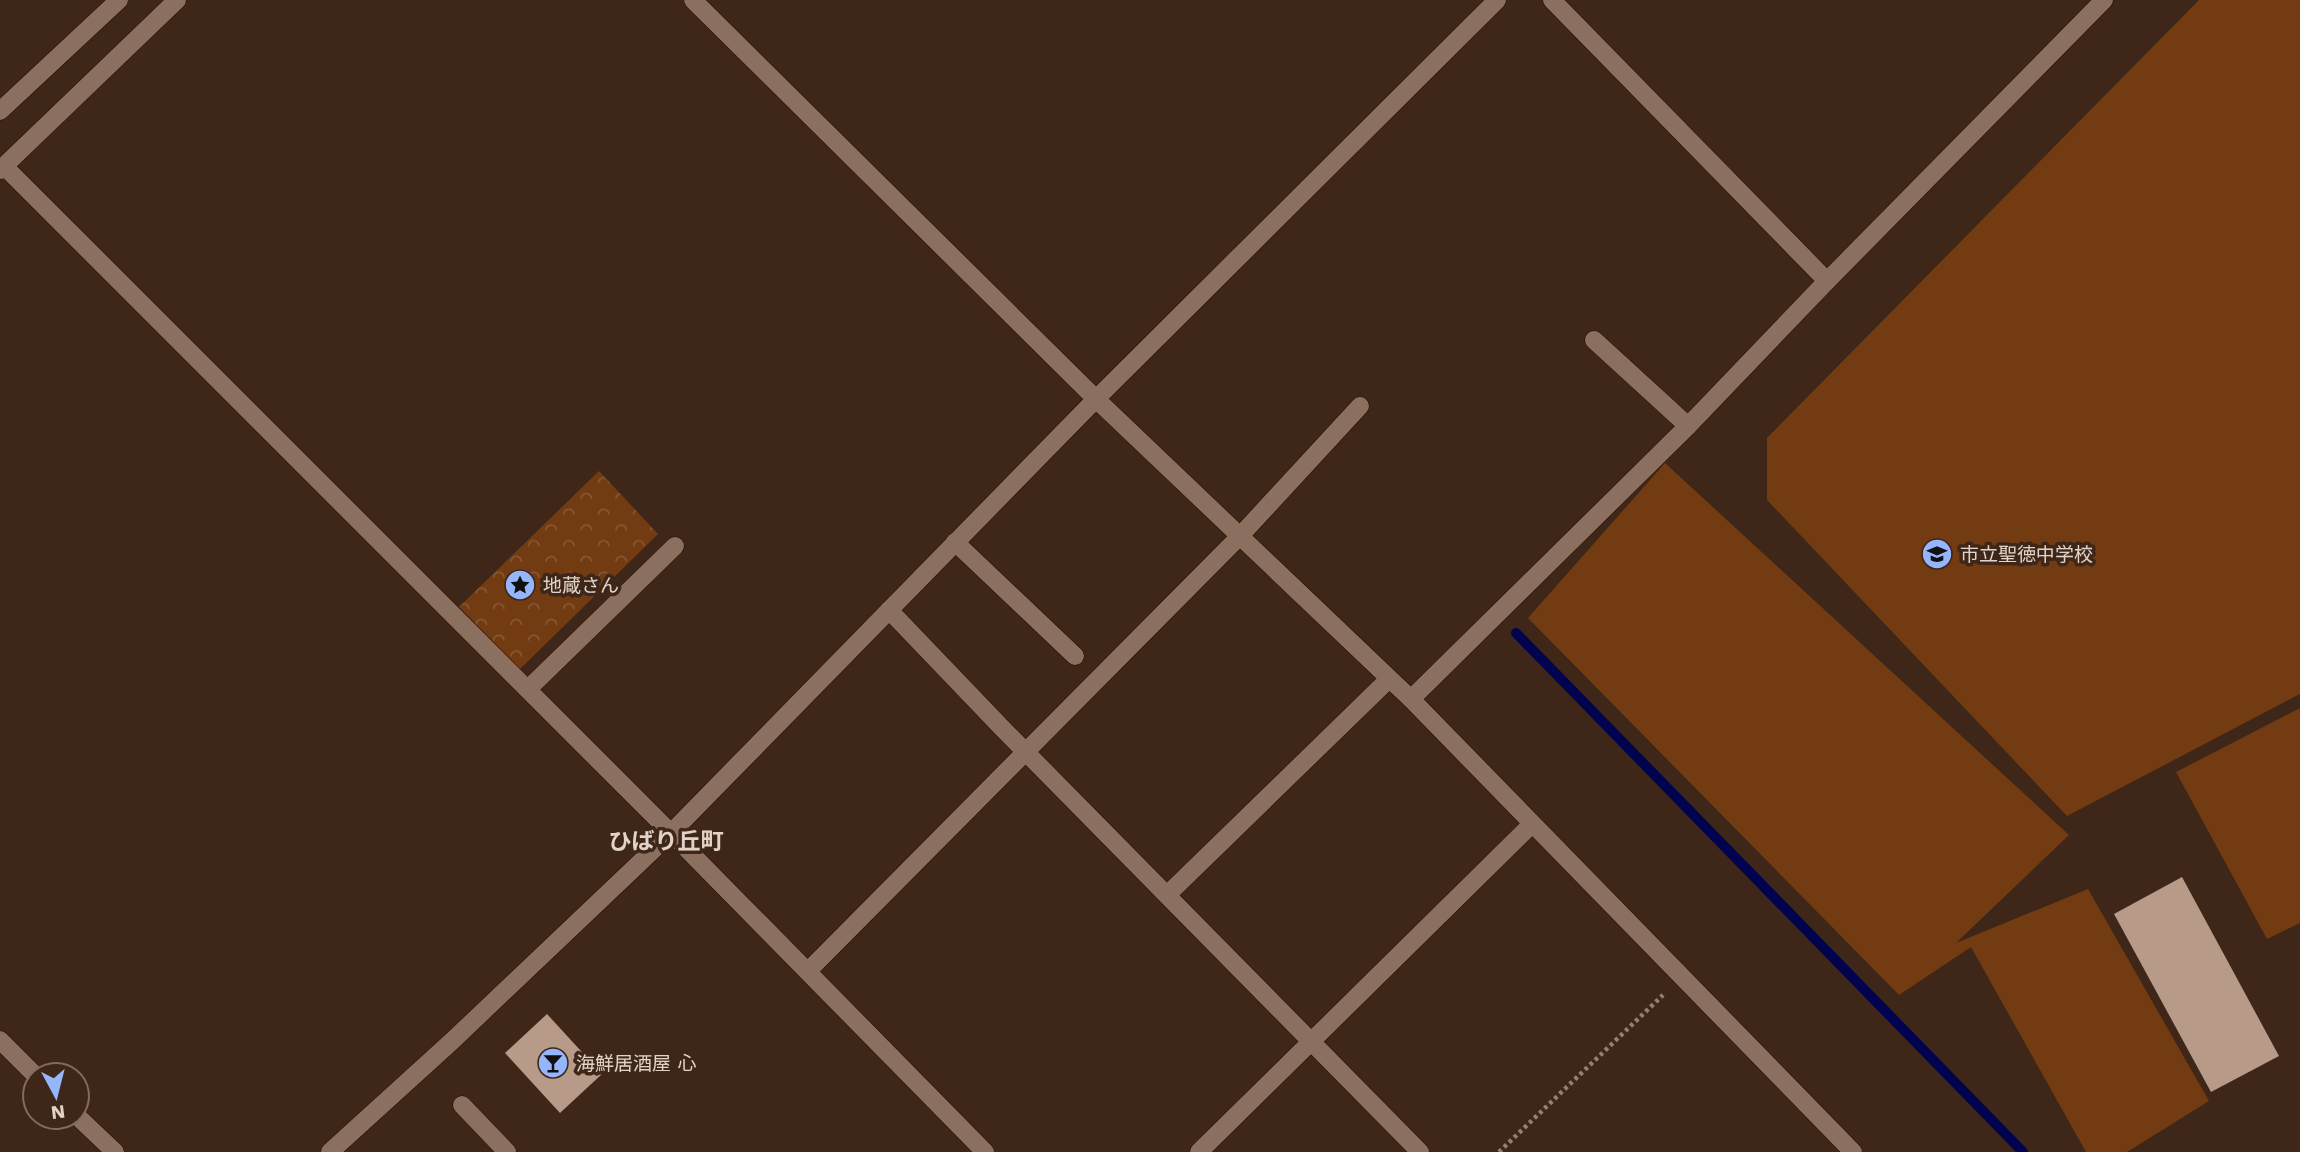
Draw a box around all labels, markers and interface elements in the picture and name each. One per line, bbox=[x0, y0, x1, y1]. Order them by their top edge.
school or university icon: 市立聖徳中学校 bbox=[1920, 537, 1954, 571]
place label: 市立聖徳中学校 bbox=[1960, 543, 2093, 566]
place icon: 地蔵さん bbox=[503, 568, 537, 602]
place label: 地蔵さん bbox=[543, 574, 619, 597]
district label: ひばり丘町 bbox=[609, 828, 724, 855]
bar icon: 海鮮居酒屋 心 bbox=[536, 1046, 570, 1080]
place label: 海鮮居酒屋 心 bbox=[576, 1052, 696, 1075]
north arrow bbox=[21, 1061, 91, 1131]
text: N bbox=[50, 1100, 66, 1125]

